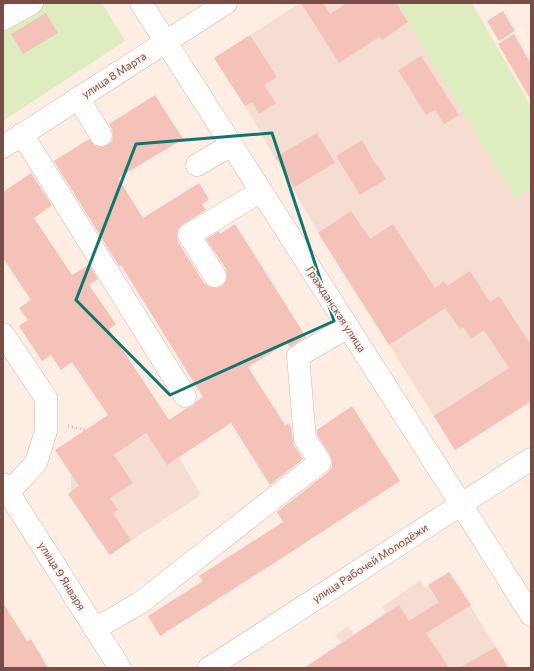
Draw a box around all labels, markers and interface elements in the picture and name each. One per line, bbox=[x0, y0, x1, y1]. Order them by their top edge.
street label: улица 8 Марта bbox=[79, 49, 148, 100]
street label: Гражданская улица bbox=[304, 263, 369, 354]
street label: улица Рабочей Молодёжи bbox=[309, 520, 430, 605]
street label: улица 9 Января bbox=[36, 539, 89, 612]

